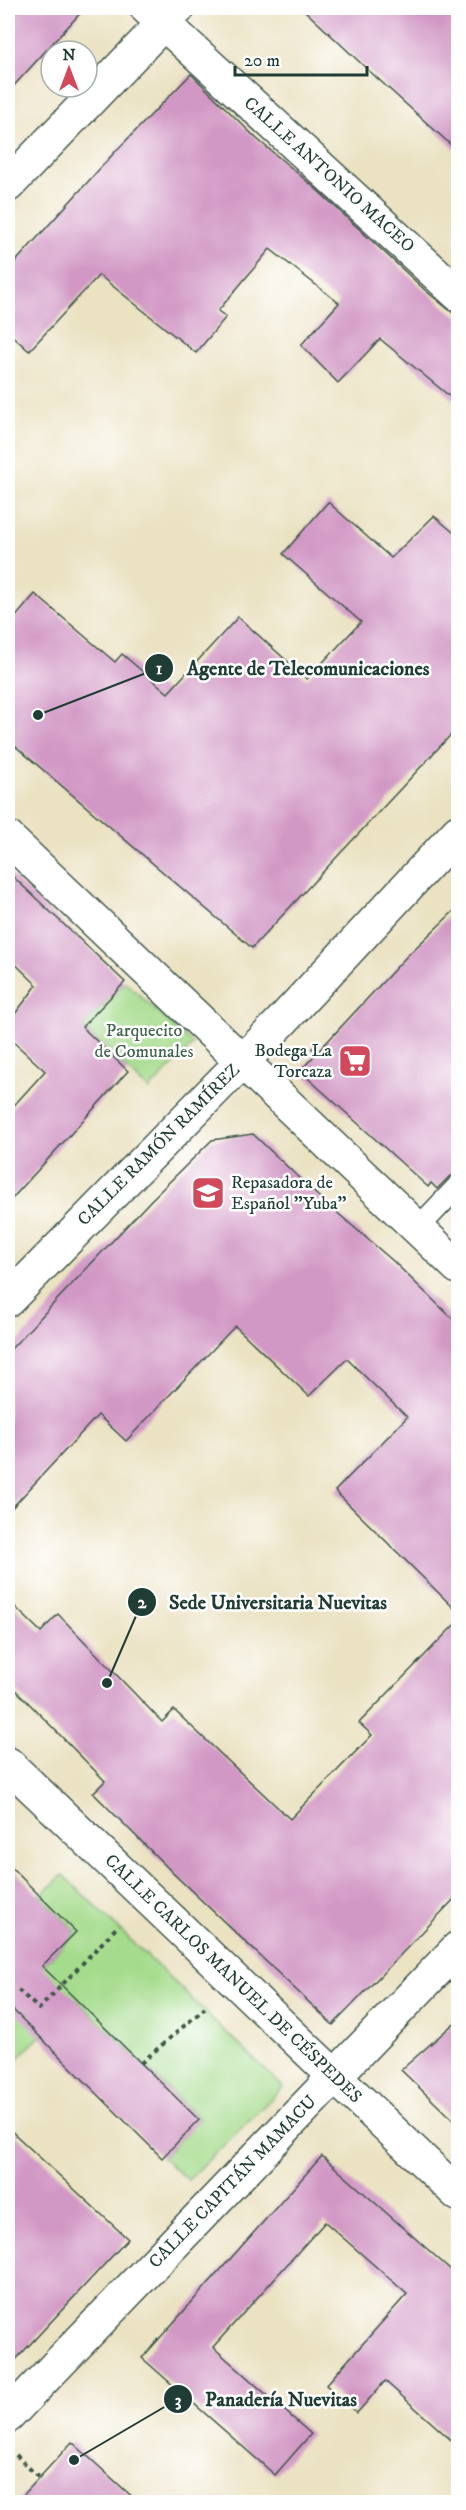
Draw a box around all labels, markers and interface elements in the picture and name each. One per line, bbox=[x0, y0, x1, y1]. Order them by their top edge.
north arrow bbox=[39, 39, 99, 99]
scale bar bbox=[235, 39, 367, 77]
text: N bbox=[62, 45, 76, 65]
text: 20 m bbox=[244, 50, 280, 72]
street label: CALLE ANTONIO MACEO bbox=[239, 92, 419, 258]
callout: Agente de Telecomunicaciones bbox=[144, 649, 441, 687]
text: Agente de Telecomunicaciones bbox=[186, 657, 430, 682]
text: 1 bbox=[156, 658, 163, 680]
park label: Parquecito de Comunales bbox=[94, 1020, 194, 1063]
place label: Bodega La Torcaza bbox=[255, 1040, 332, 1083]
supermarket icon: Bodega La Torcaza bbox=[337, 1043, 373, 1079]
street label: CALLE RAMÓN RAMÍREZ bbox=[73, 1058, 245, 1231]
place label: Repasadora de Español "Yuba" bbox=[231, 1172, 347, 1215]
school or university icon: Repasadora de Español "Yuba" bbox=[190, 1175, 226, 1211]
callout: Sede Universitaria Nuevitas bbox=[127, 1583, 399, 1621]
text: Sede Universitaria Nuevitas bbox=[169, 1591, 387, 1616]
text: 2 bbox=[138, 1592, 148, 1614]
street label: CALLE CARLOS MANUEL DE CÉSPEDES bbox=[100, 1850, 366, 2108]
street label: CALLE CAPITÁN MAMACU bbox=[144, 2090, 322, 2273]
callout: Panadería Nuevitas bbox=[163, 2380, 369, 2418]
text: Panadería Nuevitas bbox=[205, 2388, 357, 2413]
text: 3 bbox=[175, 2390, 182, 2412]

